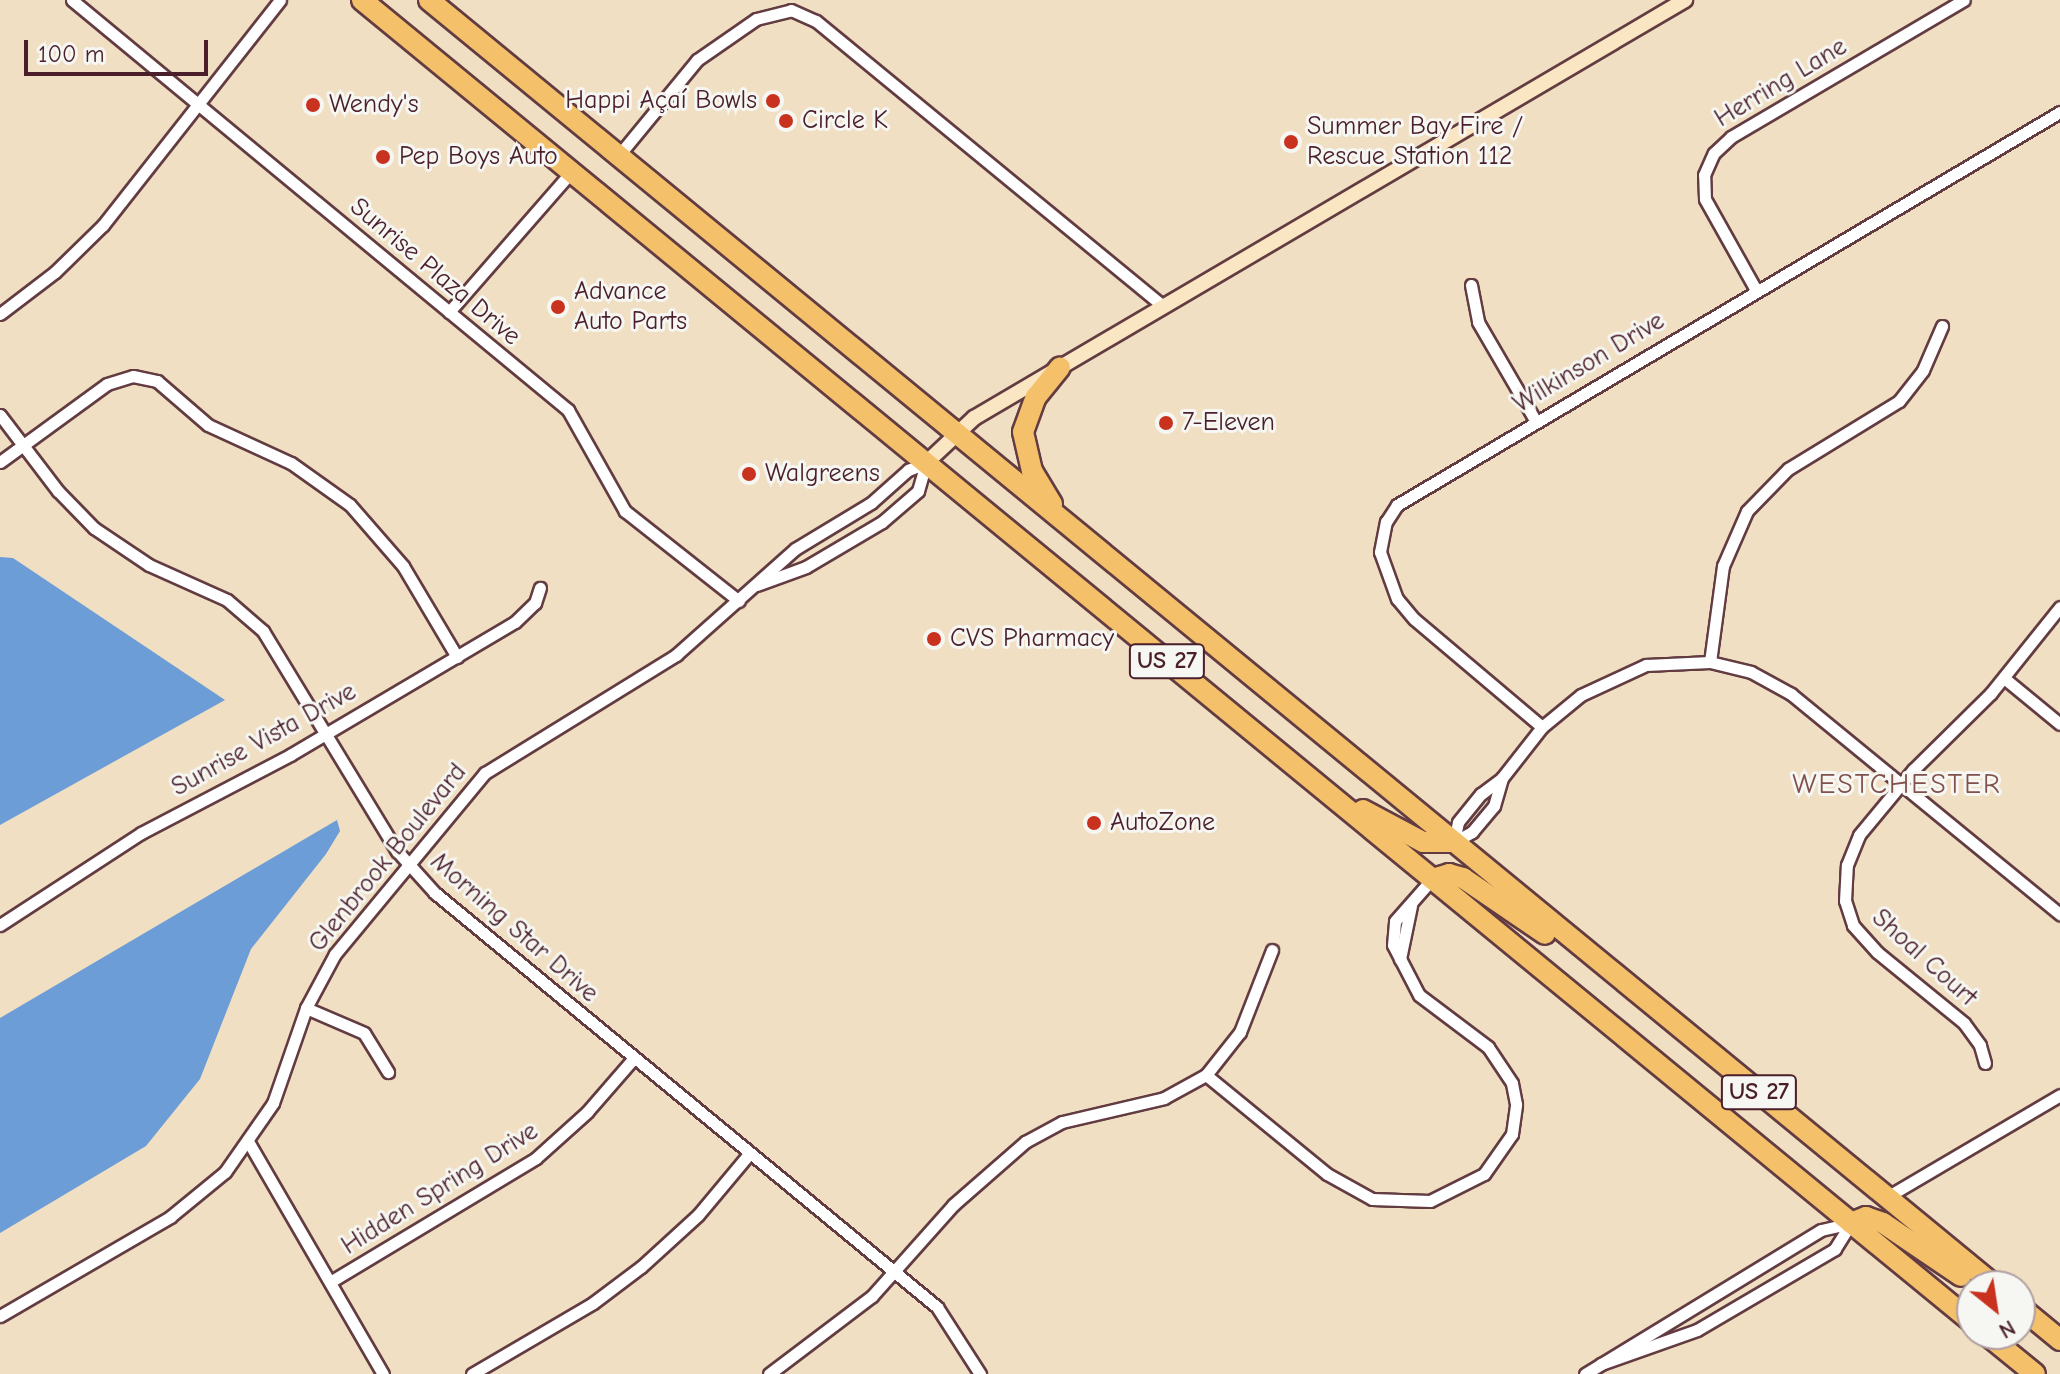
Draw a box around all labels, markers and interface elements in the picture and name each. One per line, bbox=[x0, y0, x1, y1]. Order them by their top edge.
scale bar bbox=[28, 24, 212, 74]
street label: Herring Lane bbox=[1709, 31, 1853, 135]
text: 100 m bbox=[38, 40, 105, 68]
place label: Happi Açaí Bowls bbox=[565, 85, 757, 117]
place label: Wendy's bbox=[329, 89, 418, 121]
marker: Happi Açaí Bowls bbox=[764, 92, 782, 110]
marker: Wendy's bbox=[304, 96, 322, 114]
place label: Circle K bbox=[802, 105, 888, 137]
place label: Summer Bay Fire / Rescue Station 112 bbox=[1307, 111, 1523, 172]
marker: Circle K bbox=[777, 112, 795, 130]
marker: Summer Bay Fire / Rescue Station 112 bbox=[1282, 133, 1300, 151]
place label: Pep Boys Auto bbox=[399, 141, 558, 173]
marker: Pep Boys Auto bbox=[374, 148, 392, 166]
street label: Sunrise Plaza Drive bbox=[343, 192, 527, 352]
place label: Advance Auto Parts bbox=[574, 276, 687, 338]
marker: Advance Auto Parts bbox=[549, 298, 567, 316]
street label: Wilkinson Drive bbox=[1508, 306, 1670, 420]
place label: 7-Eleven bbox=[1182, 407, 1275, 439]
marker: 7-Eleven bbox=[1157, 414, 1175, 432]
place label: Walgreens bbox=[765, 458, 880, 490]
marker: Walgreens bbox=[740, 465, 758, 483]
place label: CVS Pharmacy bbox=[950, 623, 1114, 655]
marker: CVS Pharmacy bbox=[925, 630, 943, 648]
road number: US 27 bbox=[1127, 641, 1207, 681]
street label: Sunrise Vista Drive bbox=[166, 676, 362, 804]
street label: Glenbrook Boulevard bbox=[302, 758, 474, 958]
district label: WESTCHESTER bbox=[1792, 767, 2002, 801]
place label: AutoZone bbox=[1110, 807, 1215, 839]
marker: AutoZone bbox=[1085, 814, 1103, 832]
street label: Morning Star Drive bbox=[424, 847, 604, 1009]
street label: Shoal Court bbox=[1865, 903, 1983, 1013]
road number: US 27 bbox=[1719, 1072, 1799, 1112]
street label: Hidden Spring Drive bbox=[336, 1116, 544, 1262]
north arrow bbox=[1956, 1270, 2036, 1350]
text: N bbox=[1994, 1314, 2020, 1344]

